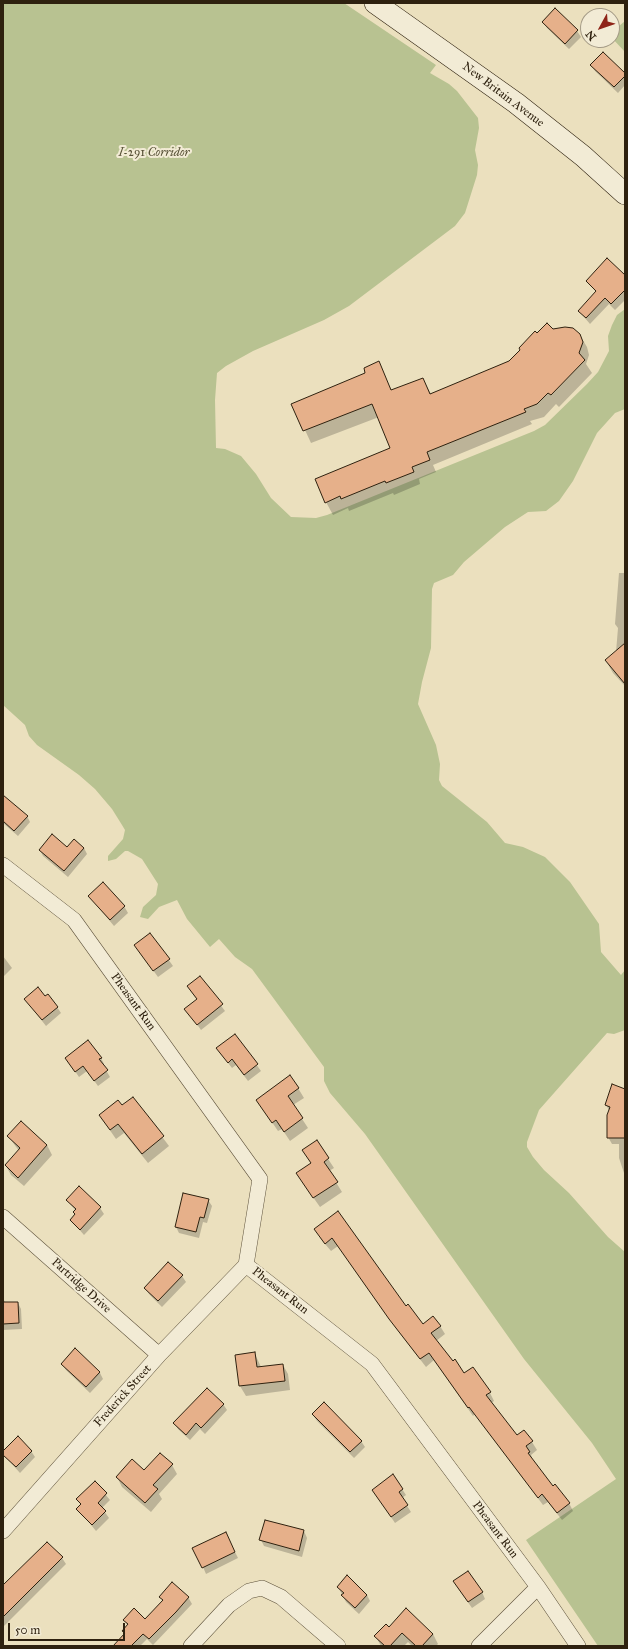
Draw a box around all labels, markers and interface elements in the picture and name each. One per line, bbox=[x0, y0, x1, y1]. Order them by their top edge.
north arrow bbox=[580, 8, 620, 48]
text: N bbox=[583, 28, 599, 43]
street label: New Britain Avenue bbox=[459, 60, 547, 130]
park label: I-291 Corridor bbox=[118, 146, 190, 160]
street label: Pheasant Run bbox=[107, 970, 159, 1034]
street label: Partridge Drive bbox=[48, 1256, 114, 1316]
street label: Pheasant Run bbox=[249, 1265, 311, 1317]
street label: Frederick Street bbox=[91, 1362, 155, 1430]
street label: Pheasant Run bbox=[469, 1499, 521, 1561]
scale bar bbox=[10, 1615, 127, 1641]
text: 50 m bbox=[15, 1623, 40, 1637]

